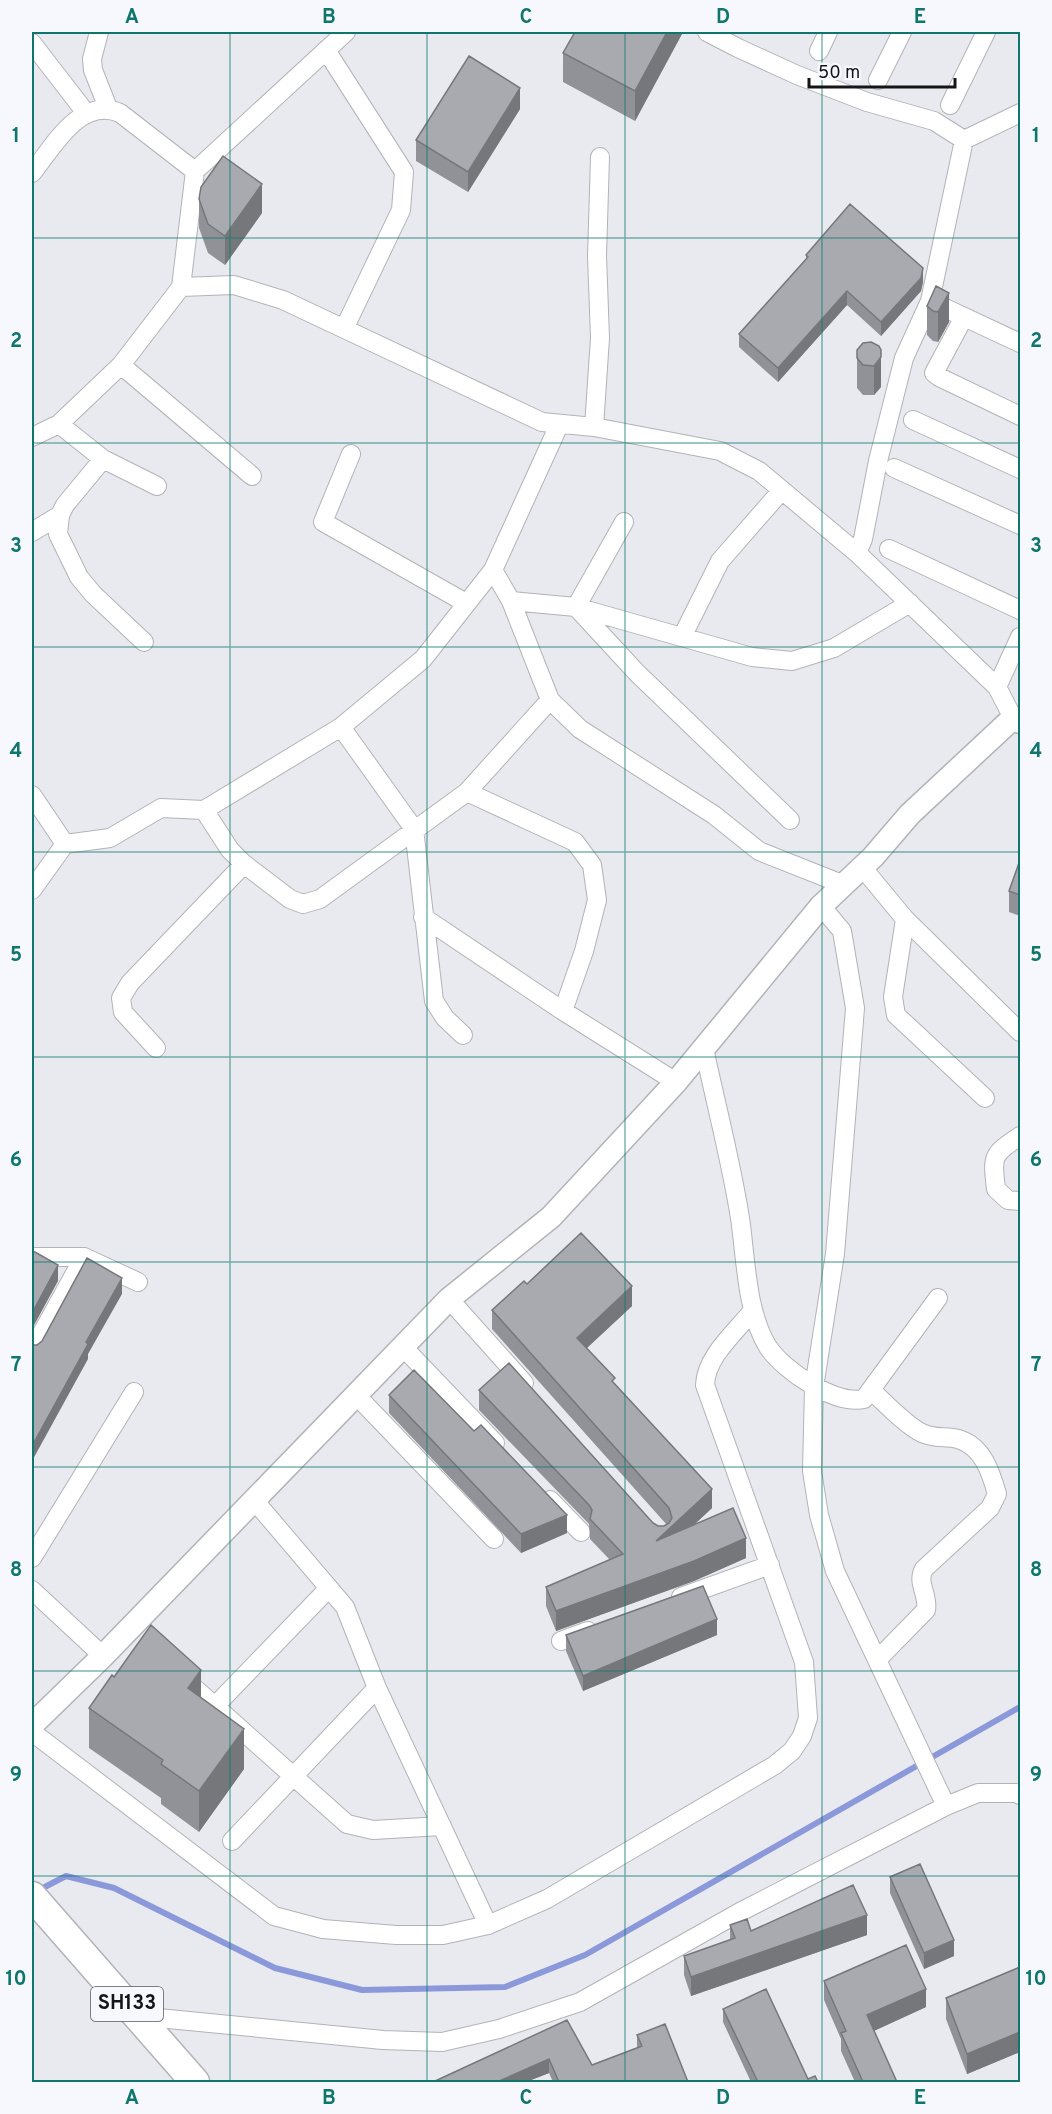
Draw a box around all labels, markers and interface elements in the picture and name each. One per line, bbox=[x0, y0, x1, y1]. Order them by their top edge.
text: A bbox=[125, 5, 139, 31]
text: B bbox=[322, 5, 336, 31]
text: C bbox=[520, 5, 532, 31]
text: D bbox=[716, 5, 730, 31]
text: E bbox=[914, 5, 926, 31]
scale bar bbox=[809, 51, 954, 89]
text: 50 m bbox=[818, 62, 860, 85]
text: 1 bbox=[12, 124, 20, 150]
text: 1 bbox=[1032, 124, 1040, 150]
text: 2 bbox=[10, 329, 22, 355]
text: 2 bbox=[1030, 329, 1042, 355]
text: 3 bbox=[10, 534, 22, 560]
text: 3 bbox=[1030, 534, 1042, 560]
text: 4 bbox=[10, 739, 22, 765]
text: 4 bbox=[1030, 739, 1042, 765]
text: 5 bbox=[10, 943, 22, 969]
text: 5 bbox=[1030, 943, 1042, 969]
text: 6 bbox=[10, 1148, 22, 1174]
text: 6 bbox=[1030, 1148, 1042, 1174]
text: 7 bbox=[11, 1353, 21, 1379]
text: 7 bbox=[1031, 1353, 1041, 1379]
text: 8 bbox=[10, 1558, 22, 1584]
text: 8 bbox=[1030, 1558, 1042, 1584]
text: 9 bbox=[10, 1763, 22, 1789]
text: 9 bbox=[1030, 1763, 1042, 1789]
text: 10 bbox=[5, 1967, 27, 1993]
text: 10 bbox=[1025, 1967, 1047, 1993]
road number: SH133 bbox=[91, 1987, 163, 2021]
text: A bbox=[125, 2086, 139, 2112]
text: B bbox=[322, 2086, 336, 2112]
text: C bbox=[520, 2086, 532, 2112]
text: D bbox=[716, 2086, 730, 2112]
text: E bbox=[914, 2086, 926, 2112]

